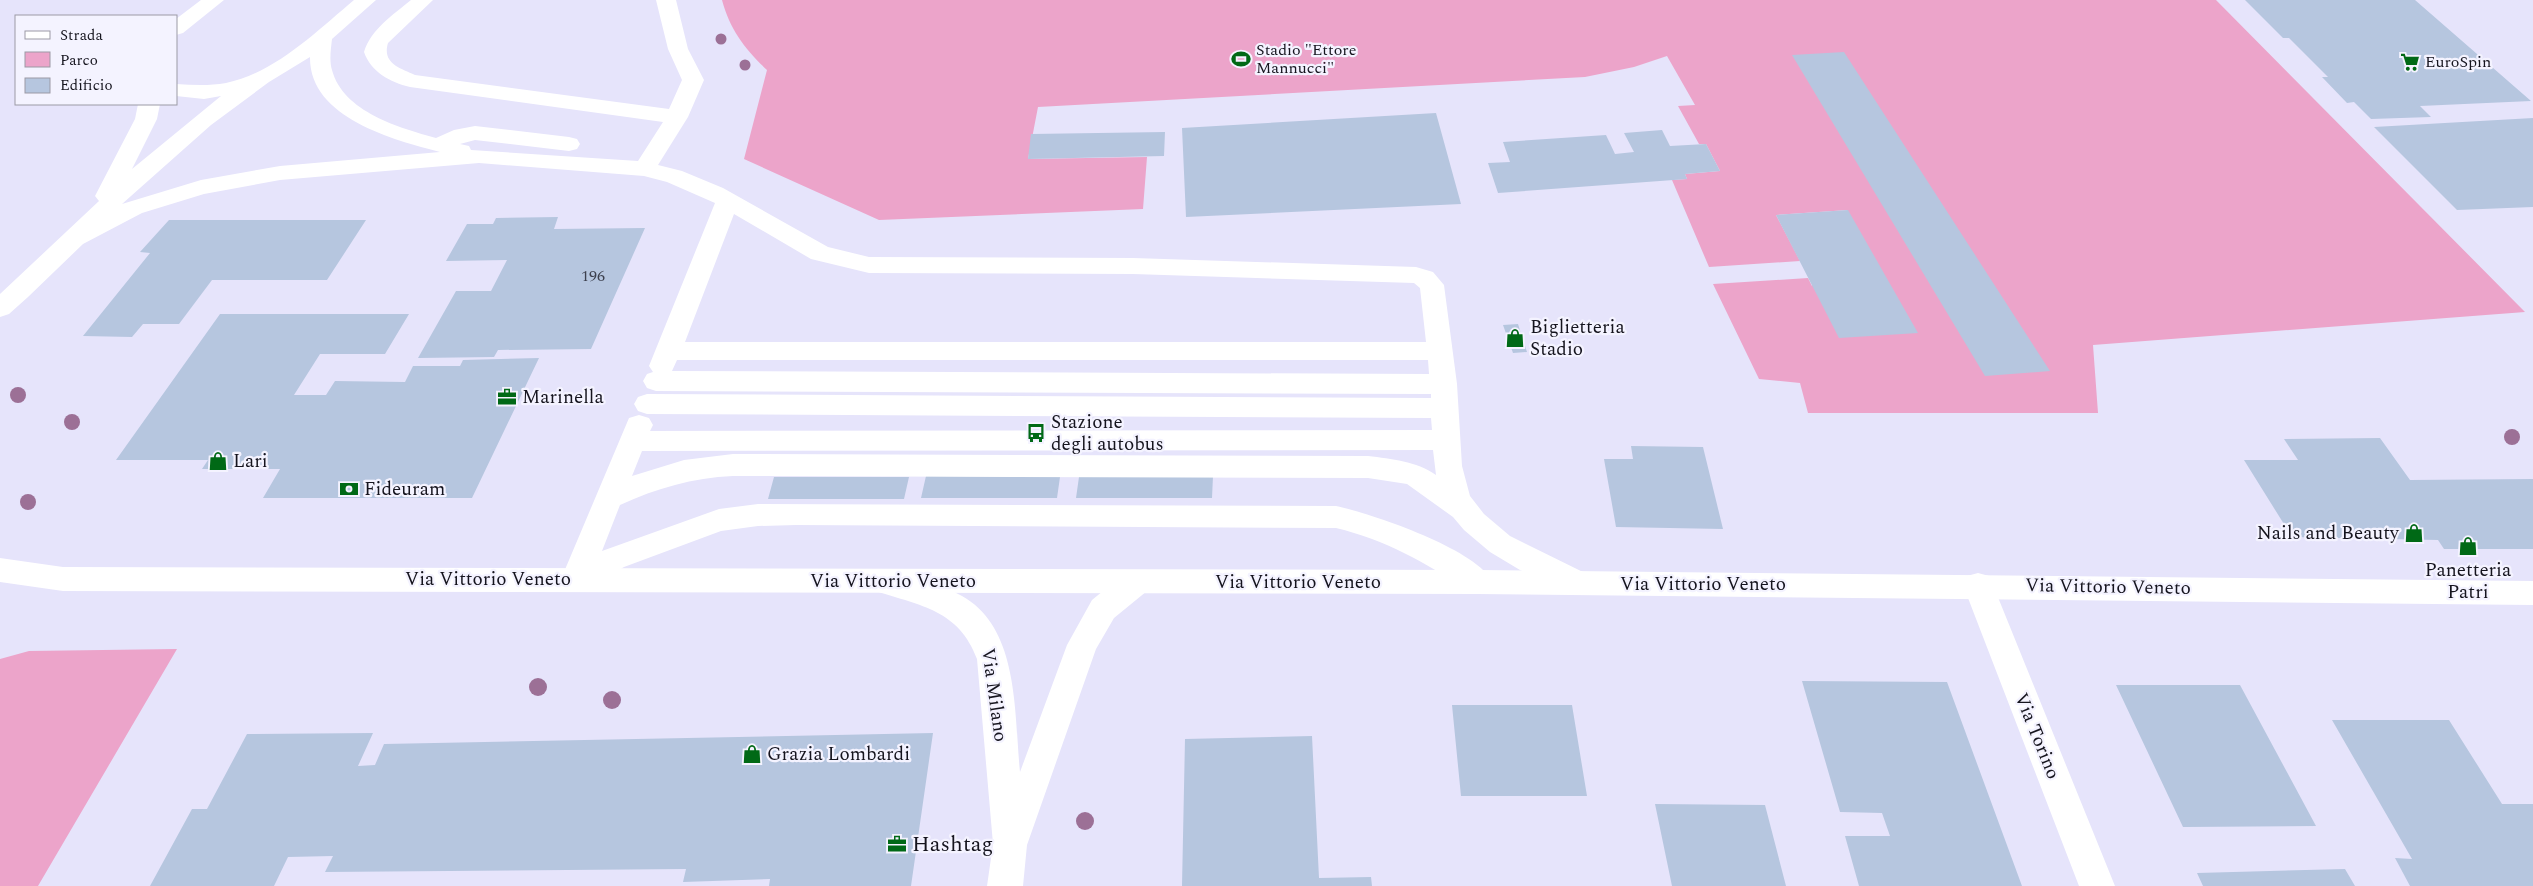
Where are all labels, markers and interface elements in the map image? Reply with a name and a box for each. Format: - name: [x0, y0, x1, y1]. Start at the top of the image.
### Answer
- legend: [15, 15, 178, 105]
- text: Strada: [60, 24, 103, 47]
- place label: Stadio "Ettore Mannucci": [1256, 38, 1356, 80]
- sports icon: Stadio "Ettore Mannucci": [1230, 48, 1252, 70]
- text: Parco: [60, 49, 98, 72]
- place label: EuroSpin: [2425, 50, 2491, 74]
- supermarket icon: EuroSpin: [2399, 51, 2421, 73]
- text: Edificio: [60, 74, 113, 97]
- house number: 196: [581, 264, 605, 288]
- place label: Biglietteria Stadio: [1530, 313, 1626, 364]
- shop icon: Biglietteria Stadio: [1504, 327, 1526, 349]
- place label: Marinella: [522, 383, 604, 412]
- office icon: Marinella: [496, 386, 518, 408]
- place label: Stazione degli autobus: [1051, 408, 1164, 459]
- bus stop icon: Stazione degli autobus: [1025, 422, 1047, 444]
- place label: Lari: [233, 447, 268, 476]
- shop icon: Lari: [207, 450, 229, 472]
- place label: Fideuram: [364, 475, 445, 504]
- bank icon: Fideuram: [338, 478, 360, 500]
- place label: Nails and Beauty: [2257, 519, 2400, 548]
- shop icon: Nails and Beauty: [2403, 522, 2425, 544]
- shop icon: Panetteria Patri: [2457, 535, 2479, 557]
- place label: Panetteria Patri: [2425, 556, 2512, 607]
- street label: Via Vittorio Veneto: [405, 565, 571, 594]
- street label: Via Vittorio Veneto: [810, 567, 976, 596]
- street label: Via Vittorio Veneto: [1215, 568, 1381, 597]
- street label: Via Vittorio Veneto: [1620, 570, 1786, 599]
- street label: Via Vittorio Veneto: [2025, 571, 2191, 603]
- street label: Via Milano: [973, 646, 1015, 744]
- street label: Via Torino: [2007, 688, 2067, 784]
- place label: Grazia Lombardi: [767, 740, 910, 769]
- shop icon: Grazia Lombardi: [741, 743, 763, 765]
- place label: Hashtag: [912, 828, 993, 861]
- office icon: Hashtag: [886, 833, 908, 855]

